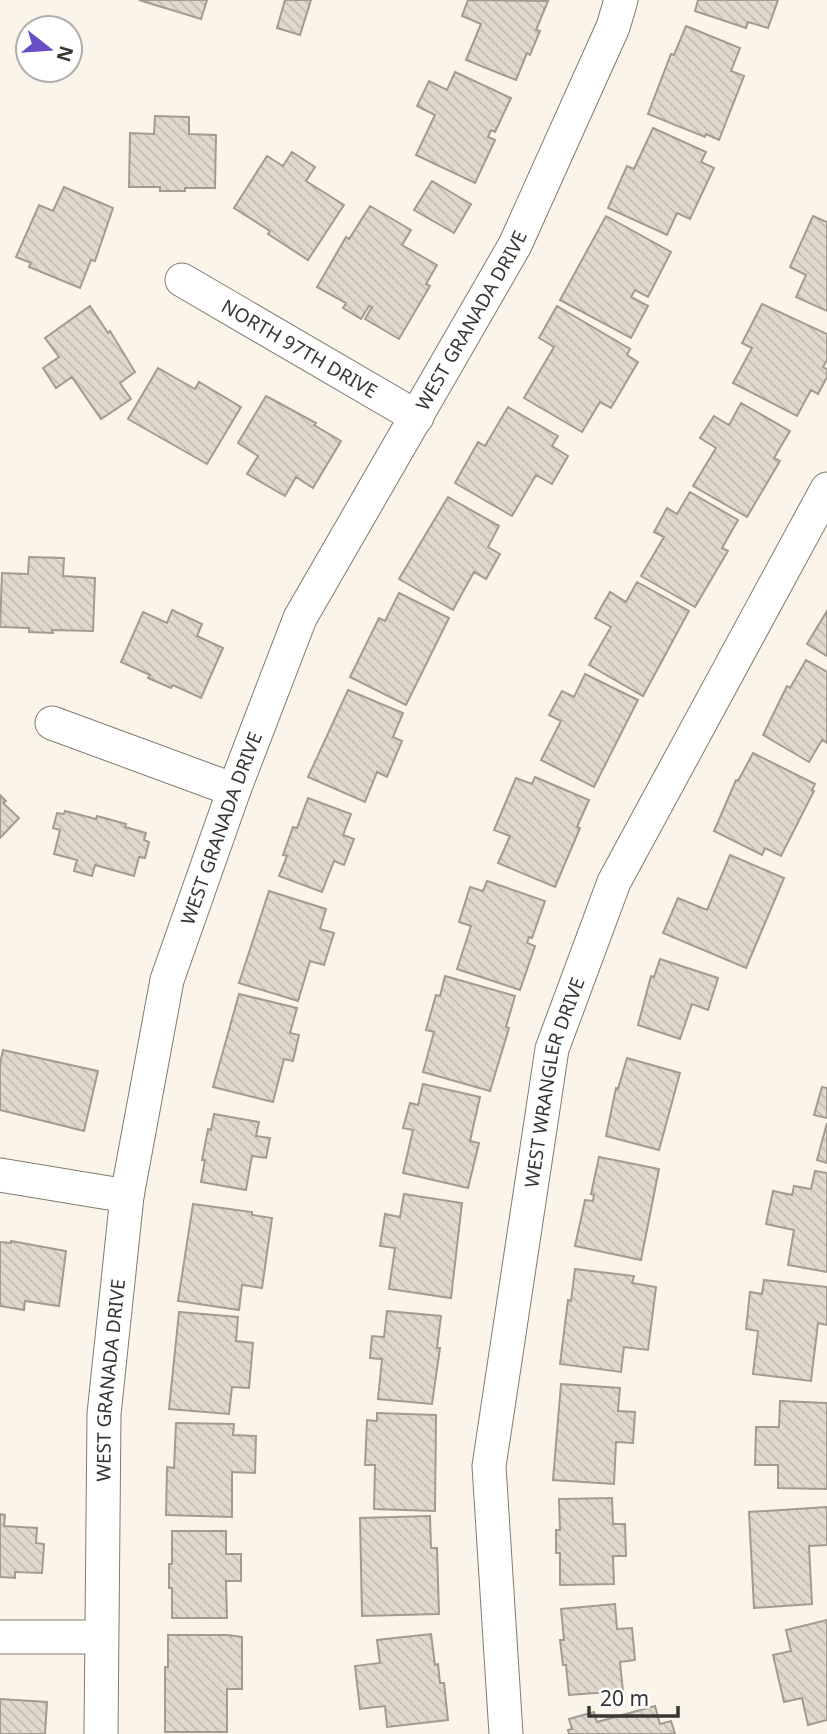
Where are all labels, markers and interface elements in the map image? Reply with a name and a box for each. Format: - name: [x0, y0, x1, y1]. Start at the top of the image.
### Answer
- north arrow: [14, 14, 84, 84]
- text: N: [51, 43, 80, 65]
- street label: WEST GRANADA DRIVE: [409, 226, 533, 415]
- street label: NORTH 97TH DRIVE: [217, 293, 382, 404]
- street label: WEST GRANADA DRIVE: [174, 728, 268, 928]
- street label: WEST WRANGLER DRIVE: [518, 974, 590, 1189]
- street label: WEST GRANADA DRIVE: [90, 1278, 131, 1482]
- scale bar: [589, 1674, 678, 1718]
- text: 20 m: [600, 1684, 649, 1712]

